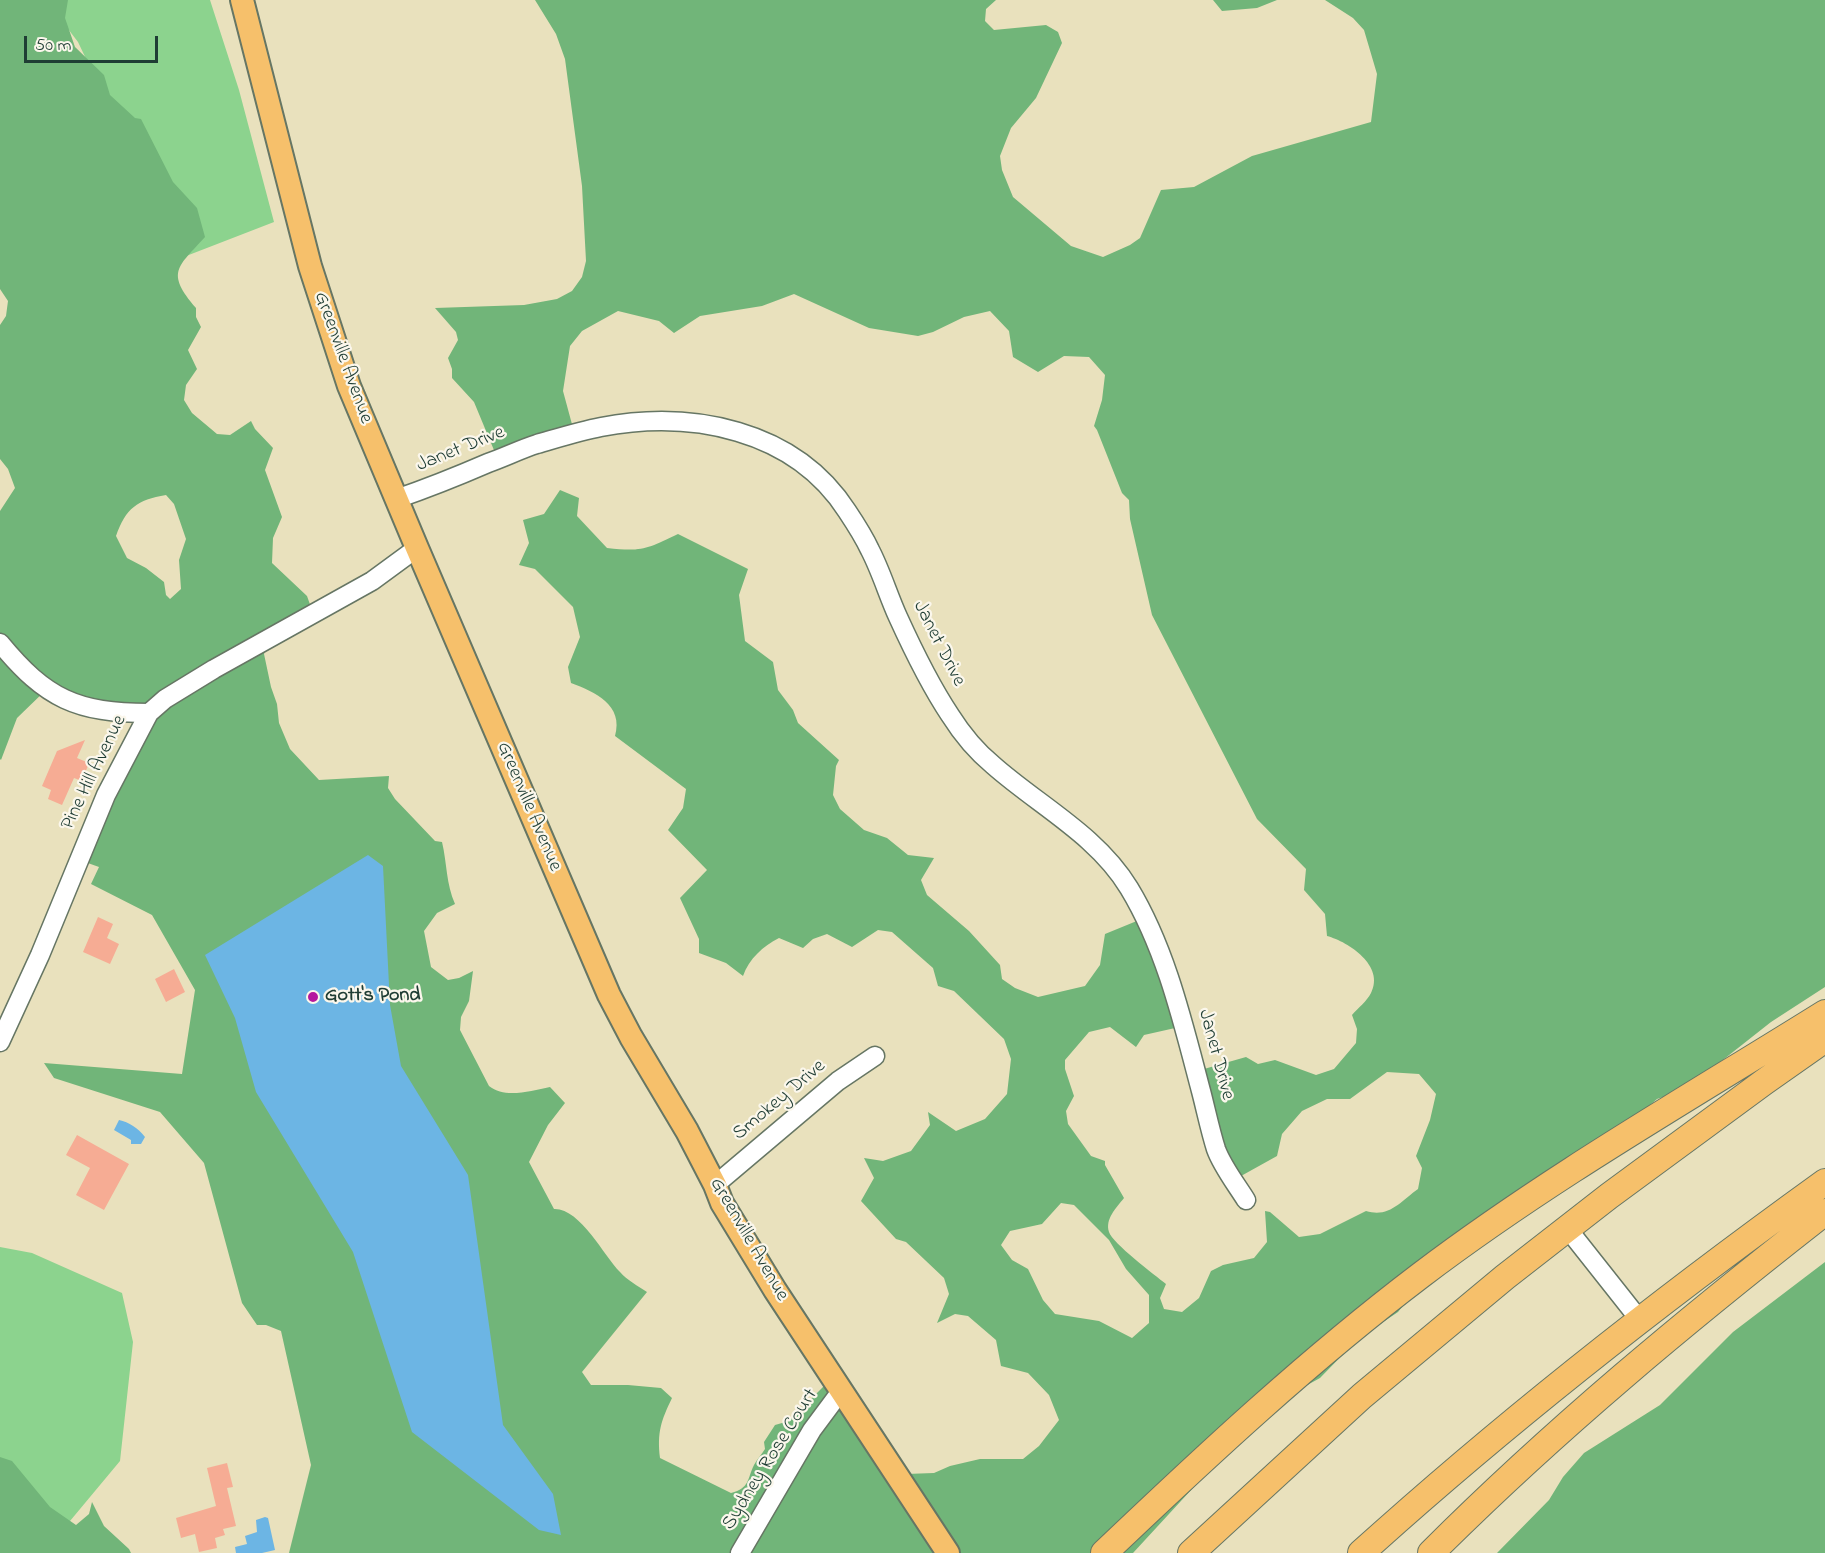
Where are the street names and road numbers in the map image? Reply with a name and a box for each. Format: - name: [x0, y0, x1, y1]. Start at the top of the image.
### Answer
- street label: Greenville Avenue: [307, 289, 377, 427]
- street label: Janet Drive: [413, 421, 509, 479]
- street label: Janet Drive: [906, 597, 970, 691]
- street label: Pine Hill Avenue: [57, 712, 133, 834]
- street label: Greenville Avenue: [490, 739, 566, 875]
- street label: Janet Drive: [1191, 1007, 1239, 1103]
- street label: Smokey Drive: [729, 1055, 831, 1147]
- street label: Greenville Avenue: [703, 1174, 793, 1306]
- street label: Sydney Rose Court: [718, 1385, 824, 1535]

